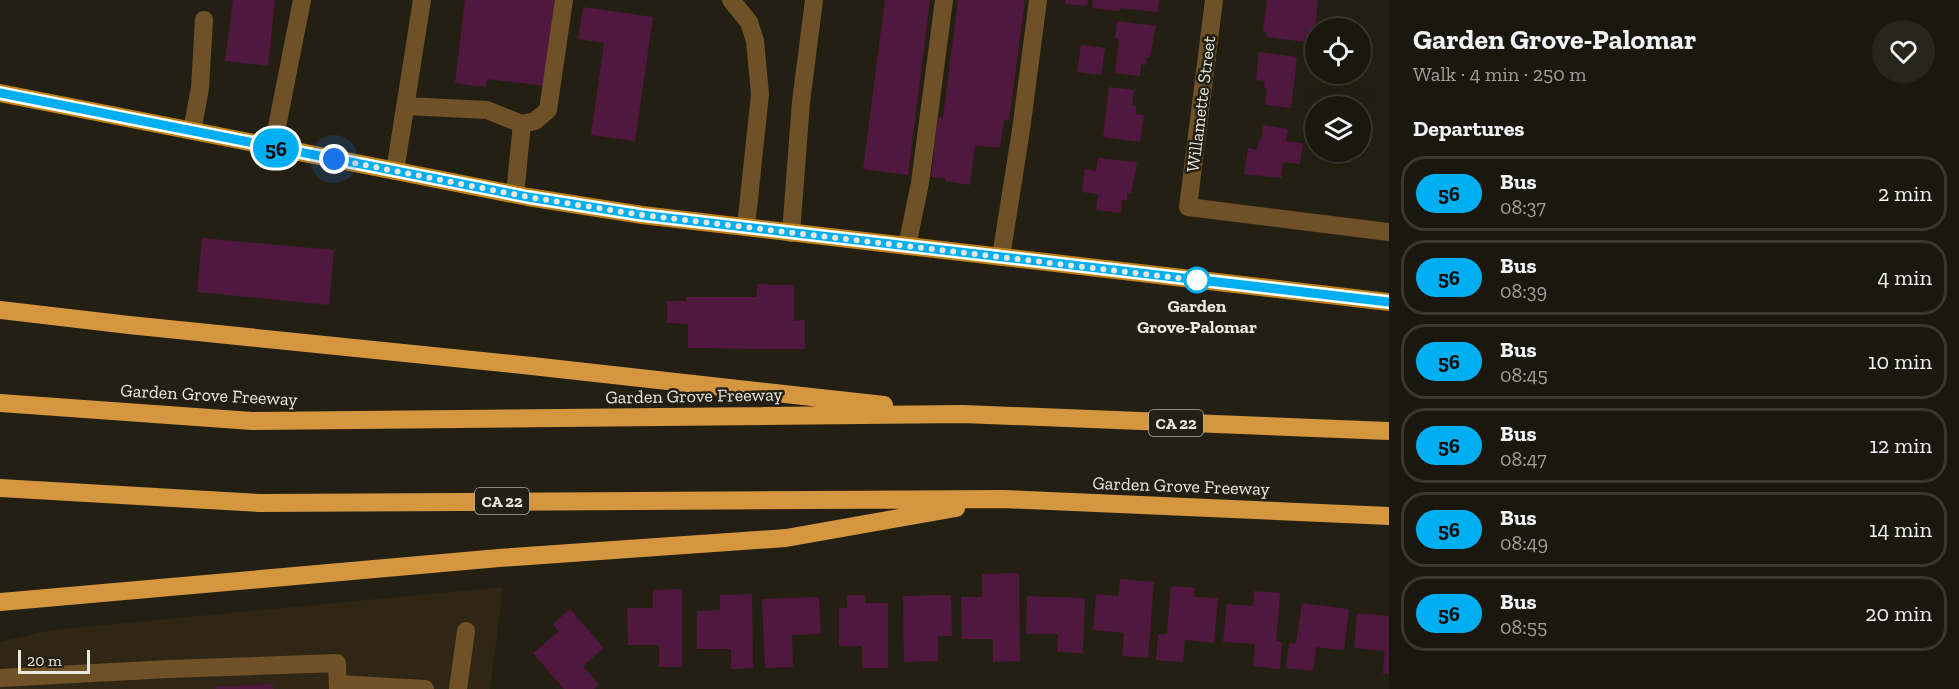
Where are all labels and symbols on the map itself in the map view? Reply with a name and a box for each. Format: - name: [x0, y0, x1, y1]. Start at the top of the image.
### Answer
- street label: Willamette Street: [1182, 34, 1220, 173]
- line badge: 56: [249, 128, 303, 168]
- your location: [319, 144, 349, 174]
- marker: Garden Grove-Palomar: [1184, 267, 1210, 293]
- place label: Garden Grove-Palomar: [1137, 295, 1257, 338]
- street label: Garden Grove Freeway: [120, 379, 299, 411]
- street label: Garden Grove Freeway: [605, 383, 784, 409]
- road number: CA 22: [1149, 410, 1203, 436]
- street label: Garden Grove Freeway: [1092, 472, 1271, 500]
- road number: CA 22: [475, 488, 529, 514]
- scale bar: [18, 647, 90, 674]

